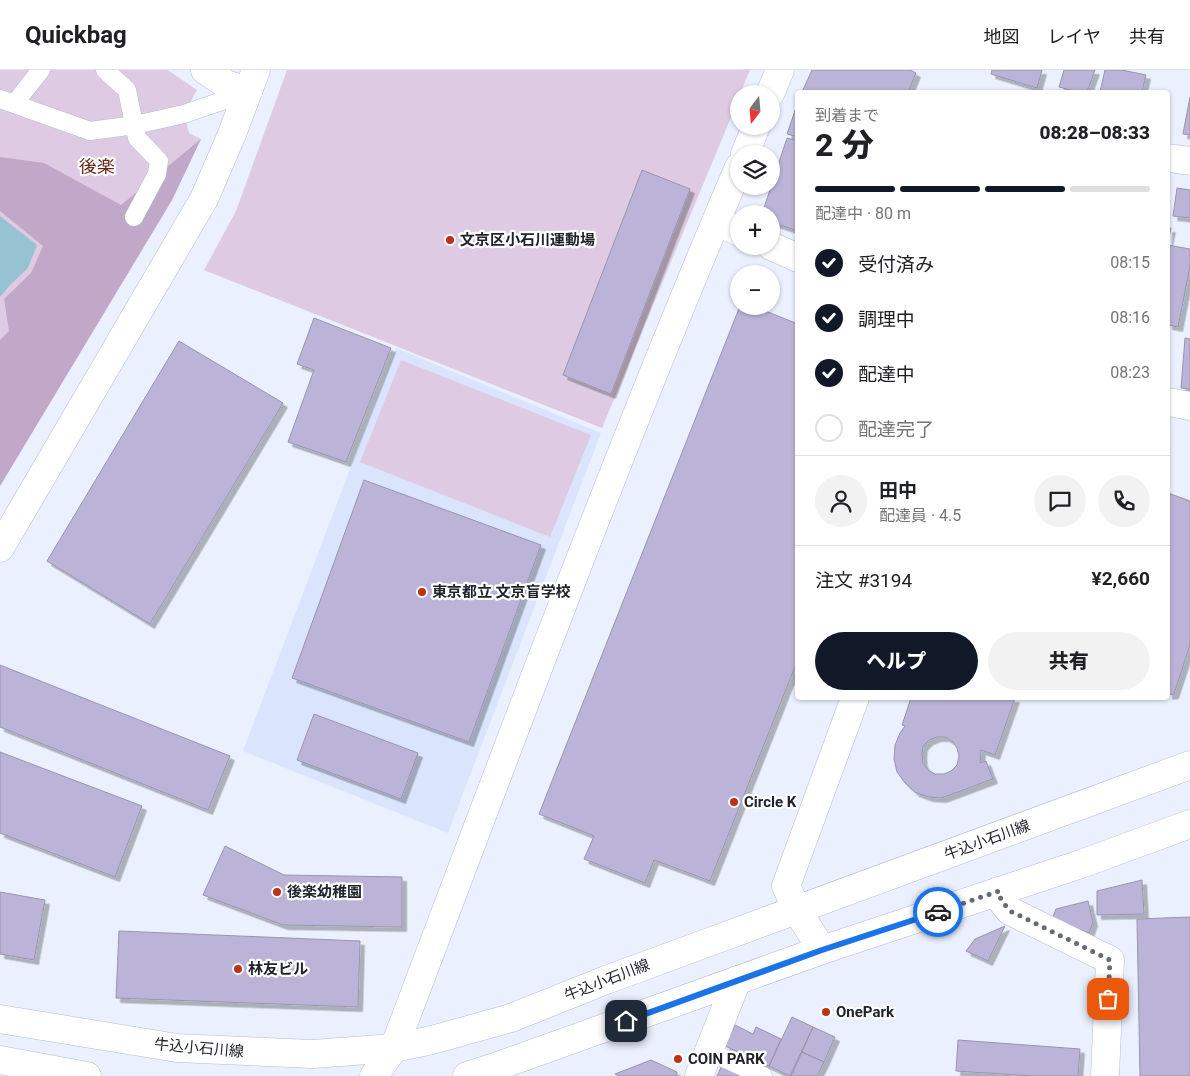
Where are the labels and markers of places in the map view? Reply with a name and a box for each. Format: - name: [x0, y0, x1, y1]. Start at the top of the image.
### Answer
- place label: 文京区小石川運動場: [460, 231, 595, 249]
- marker: 文京区小石川運動場: [444, 234, 456, 246]
- place label: 東京都立 文京盲学校: [432, 583, 571, 601]
- marker: 東京都立 文京盲学校: [416, 586, 428, 598]
- place label: Circle K: [744, 793, 797, 811]
- marker: Circle K: [728, 796, 740, 808]
- place label: 後楽幼稚園: [287, 883, 362, 901]
- marker: 後楽幼稚園: [271, 886, 283, 898]
- place label: 林友ビル: [248, 960, 308, 978]
- marker: 林友ビル: [232, 963, 244, 975]
- pin: [1087, 978, 1129, 1020]
- pin: [605, 1000, 647, 1042]
- place label: OnePark: [836, 1003, 895, 1021]
- marker: OnePark: [820, 1006, 832, 1018]
- place label: COIN PARK: [688, 1050, 765, 1068]
- marker: COIN PARK: [672, 1053, 684, 1065]

